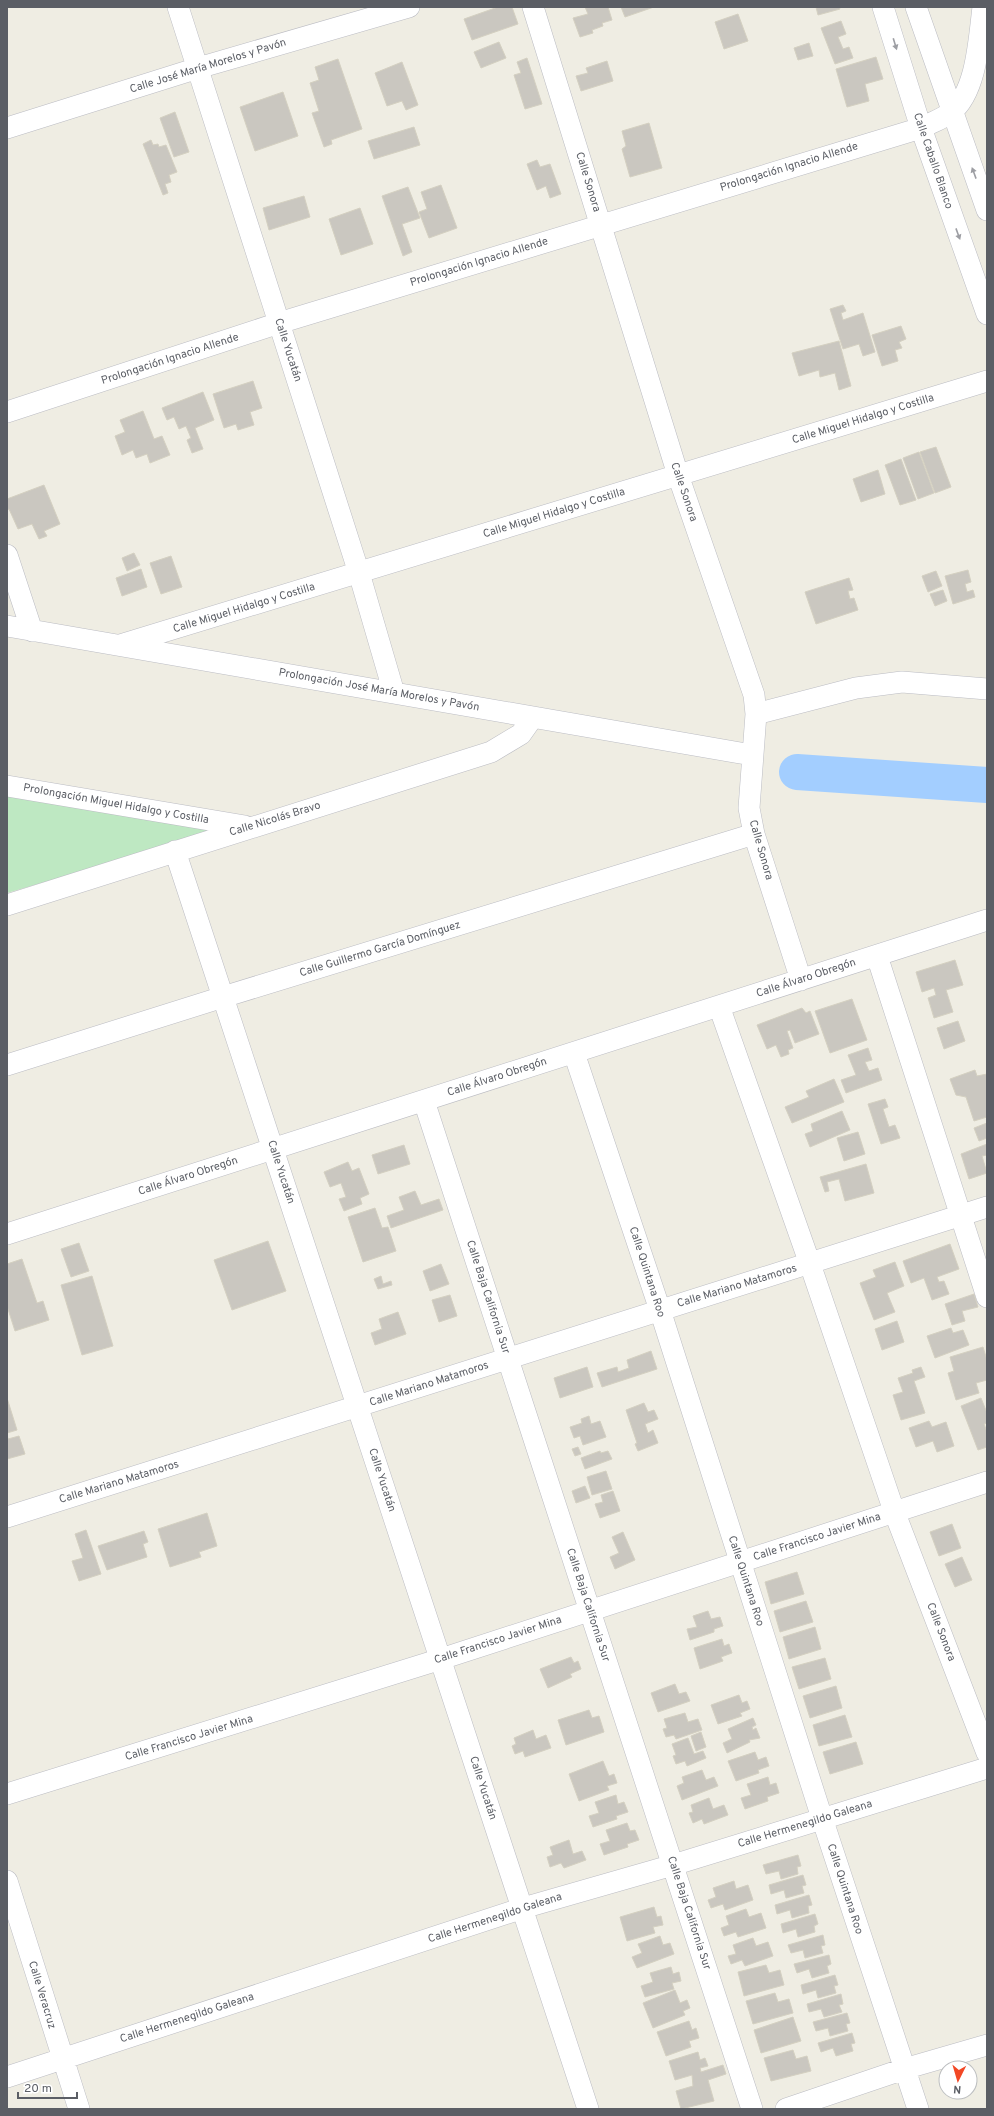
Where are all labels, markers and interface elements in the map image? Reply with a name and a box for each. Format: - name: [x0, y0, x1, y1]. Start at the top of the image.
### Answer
- street label: Calle José María Morelos y Pavón: [128, 35, 288, 97]
- one-way arrow: [892, 39, 898, 51]
- street label: Calle Caballo Blanco: [910, 111, 956, 211]
- street label: Prolongación Ignacio Allende: [718, 139, 860, 195]
- street label: Calle Sonora: [572, 150, 604, 214]
- one-way arrow: [970, 167, 976, 179]
- one-way arrow: [956, 228, 962, 240]
- street label: Prolongación Ignacio Allende: [408, 234, 550, 290]
- street label: Calle Yucatán: [271, 316, 305, 384]
- street label: Prolongación Ignacio Allende: [99, 330, 241, 388]
- street label: Calle Miguel Hidalgo y Costilla: [790, 391, 936, 447]
- street label: Calle Sonora: [667, 460, 701, 524]
- street label: Calle Miguel Hidalgo y Costilla: [481, 485, 627, 541]
- street label: Calle Miguel Hidalgo y Costilla: [171, 580, 317, 636]
- street label: Prolongación José María Morelos y Pavón: [278, 665, 480, 715]
- street label: Prolongación Miguel Hidalgo y Costilla: [22, 781, 210, 827]
- street label: Calle Nicolás Bravo: [228, 798, 322, 840]
- street label: Calle Sonora: [746, 818, 776, 882]
- street label: Calle Guillermo García Domínguez: [298, 918, 462, 980]
- street label: Calle Álvaro Obregón: [754, 954, 858, 1001]
- street label: Calle Álvaro Obregón: [445, 1053, 549, 1100]
- street label: Calle Yucatán: [264, 1138, 298, 1206]
- street label: Calle Álvaro Obregón: [136, 1152, 240, 1199]
- street label: Calle Quintana Roo: [626, 1225, 668, 1319]
- street label: Calle Baja California Sur: [463, 1238, 513, 1356]
- street label: Calle Mariano Matamoros: [675, 1261, 799, 1311]
- street label: Calle Mariano Matamoros: [368, 1358, 490, 1410]
- street label: Calle Yucatán: [365, 1446, 399, 1514]
- street label: Calle Mariano Matamoros: [57, 1457, 181, 1507]
- street label: Calle Francisco Javier Mina: [751, 1510, 883, 1564]
- street label: Calle Quintana Roo: [725, 1534, 767, 1628]
- street label: Calle Baja California Sur: [563, 1546, 613, 1664]
- street label: Calle Sonora: [923, 1601, 959, 1664]
- street label: Calle Francisco Javier Mina: [432, 1613, 564, 1667]
- street label: Calle Francisco Javier Mina: [123, 1712, 255, 1764]
- street label: Calle Yucatán: [466, 1754, 500, 1822]
- street label: Calle Hermenegildo Galeana: [736, 1797, 874, 1851]
- street label: Calle Quintana Roo: [824, 1842, 866, 1936]
- street label: Calle Baja California Sur: [664, 1854, 714, 1972]
- street label: Calle Hermenegildo Galeana: [426, 1890, 564, 1946]
- street label: Calle Veracruz: [25, 1959, 59, 2031]
- street label: Calle Hermenegildo Galeana: [118, 1990, 256, 2046]
- north arrow: [938, 2060, 978, 2100]
- scale bar: [18, 2074, 77, 2100]
- text: 20 m: [24, 2081, 52, 2097]
- text: N: [953, 2082, 962, 2096]

